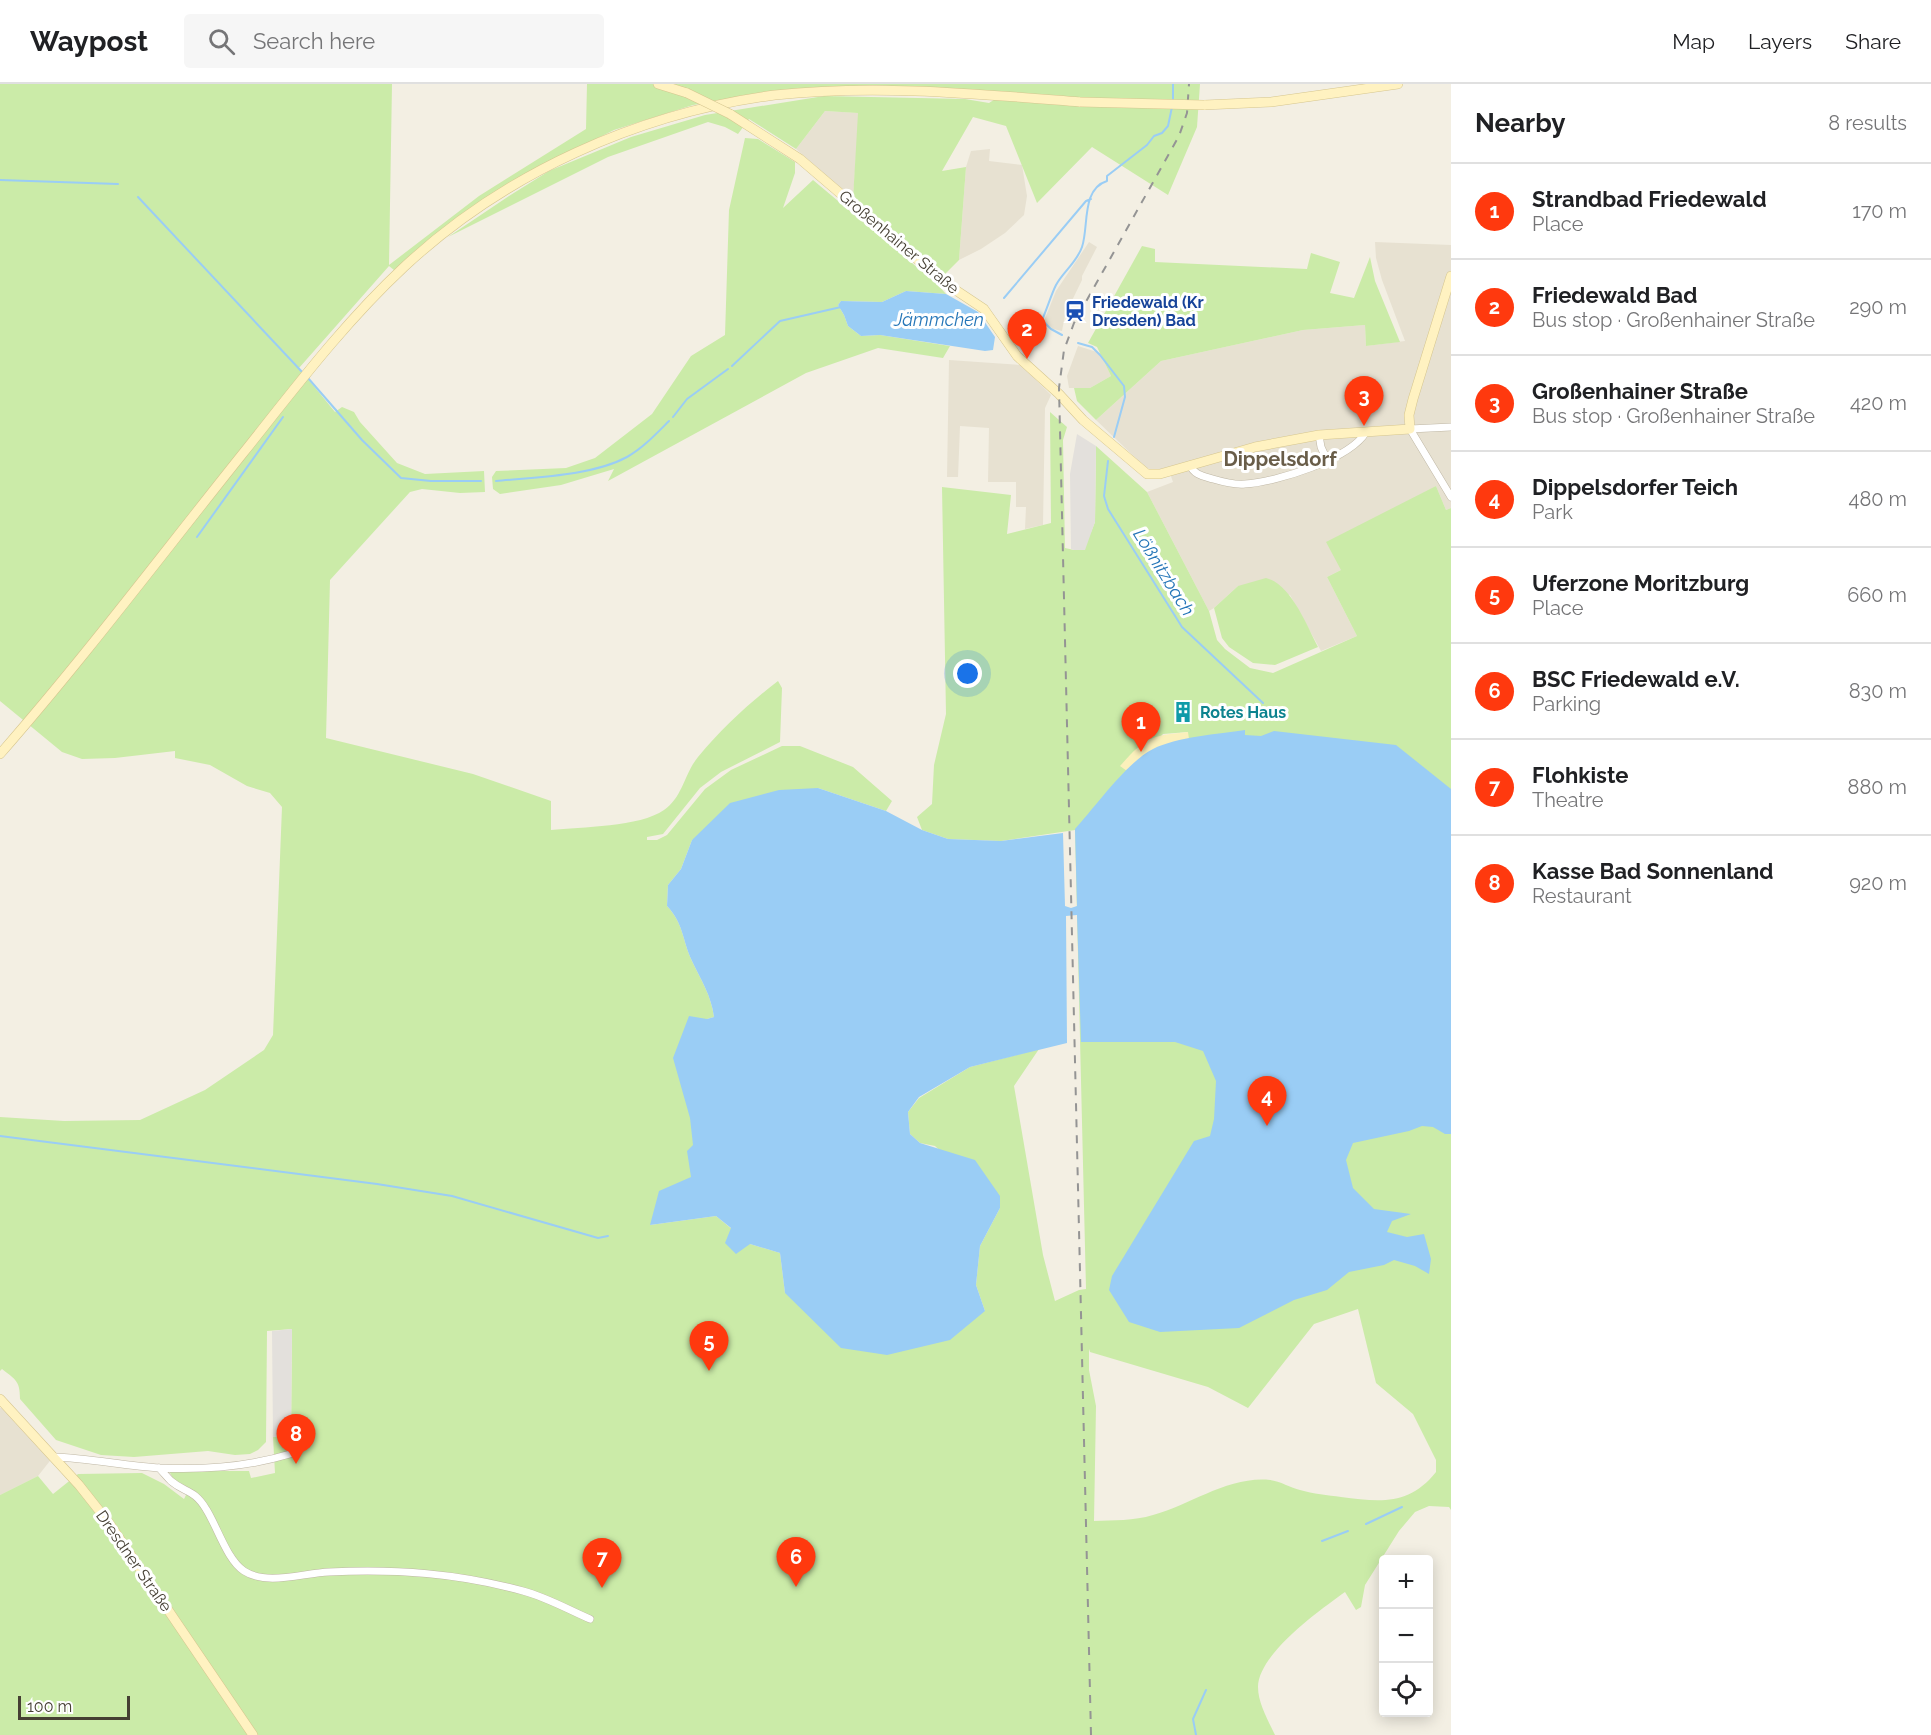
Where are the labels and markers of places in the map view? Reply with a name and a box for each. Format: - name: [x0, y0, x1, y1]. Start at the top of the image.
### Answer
- place label: Friedewald (Kr Dresden) Bad: [1092, 293, 1204, 330]
- station icon: Friedewald (Kr Dresden) Bad: [1063, 299, 1087, 323]
- pin: 2: [1008, 310, 1046, 359]
- pin: 3: [1344, 376, 1384, 426]
- building icon: Rotes Haus: [1171, 700, 1195, 724]
- pin: 1: [1122, 702, 1160, 752]
- place label: Rotes Haus: [1200, 703, 1286, 722]
- pin: 4: [1248, 1076, 1286, 1126]
- pin: 5: [690, 1322, 728, 1371]
- pin: 8: [276, 1414, 316, 1464]
- pin: 7: [582, 1538, 622, 1588]
- pin: 6: [776, 1538, 816, 1587]

